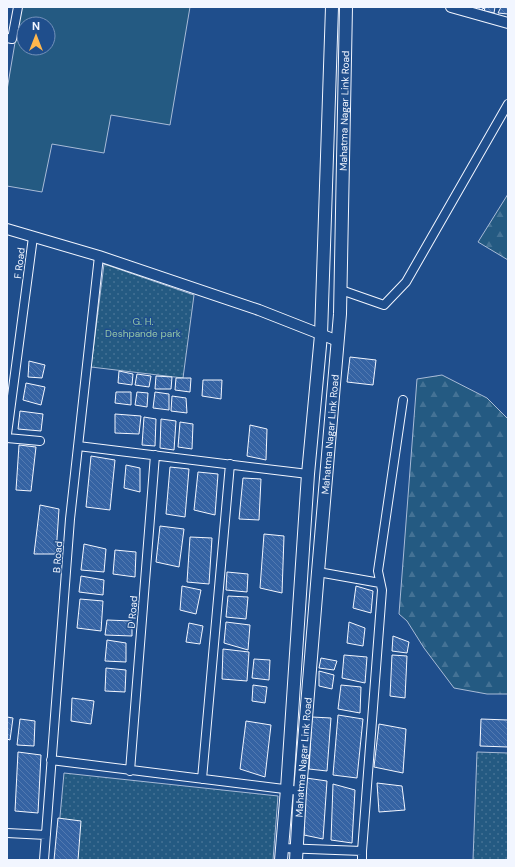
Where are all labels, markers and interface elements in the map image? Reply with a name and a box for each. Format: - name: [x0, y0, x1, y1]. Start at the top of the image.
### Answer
- north arrow: [16, 16, 56, 56]
- text: N: [32, 19, 40, 33]
- street label: Mahatma Nagar Link Road: [337, 51, 352, 171]
- street label: F Road: [11, 247, 28, 279]
- park label: G. H. Deshpande park: [105, 315, 181, 340]
- street label: Mahatma Nagar Link Road: [319, 374, 342, 495]
- street label: B Road: [50, 541, 65, 573]
- street label: D Road: [125, 595, 140, 629]
- street label: Mahatma Nagar Link Road: [292, 697, 315, 818]

